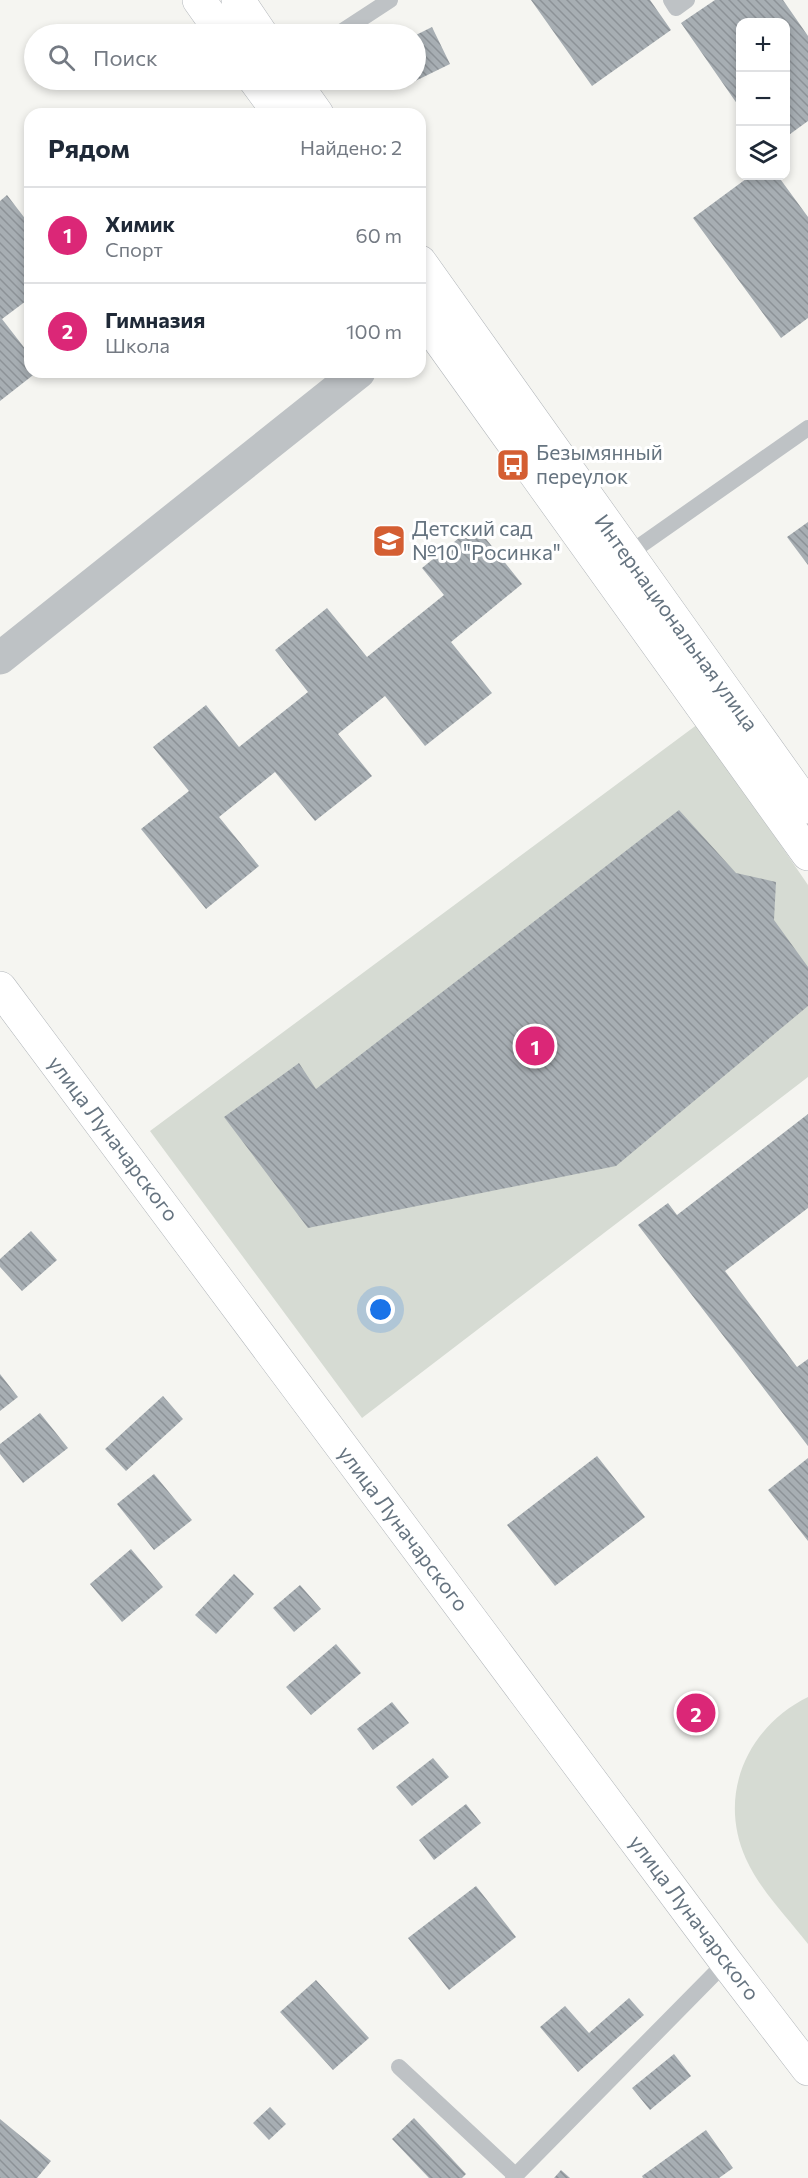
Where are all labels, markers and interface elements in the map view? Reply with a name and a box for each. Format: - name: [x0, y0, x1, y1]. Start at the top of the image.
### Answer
- map controls: [736, 18, 790, 180]
- button: +: [736, 18, 790, 72]
- search box: [24, 24, 426, 90]
- icon: search: [45, 41, 78, 74]
- text: Поиск: [93, 44, 158, 71]
- button: −: [736, 72, 790, 126]
- button: layers: [736, 126, 790, 180]
- text: Рядом: [48, 132, 130, 163]
- text: Найдено: 2: [300, 135, 402, 159]
- text: Химик: [105, 210, 175, 237]
- text: 1: [63, 223, 72, 247]
- text: 60 m: [356, 223, 402, 247]
- text: Спорт: [105, 237, 163, 261]
- text: Гимназия: [105, 306, 205, 333]
- text: 2: [62, 319, 73, 343]
- text: 100 m: [346, 319, 402, 343]
- text: Школа: [105, 333, 170, 357]
- place label: Безымянный переулок: [536, 439, 663, 488]
- bus stop icon: Безымянный переулок: [495, 447, 531, 483]
- street label: Интернациональная улица: [590, 509, 764, 735]
- place label: Детский сад №10 "Росинка": [412, 515, 561, 564]
- school or university icon: Детский сад №10 "Росинка": [371, 523, 407, 559]
- pin: 1: [516, 1024, 554, 1068]
- street label: улица Луначарского: [44, 1050, 185, 1226]
- your location: [366, 1295, 395, 1324]
- street label: улица Луначарского: [334, 1440, 475, 1616]
- pin: 2: [676, 1690, 716, 1736]
- street label: улица Луначарского: [625, 1829, 766, 2005]

